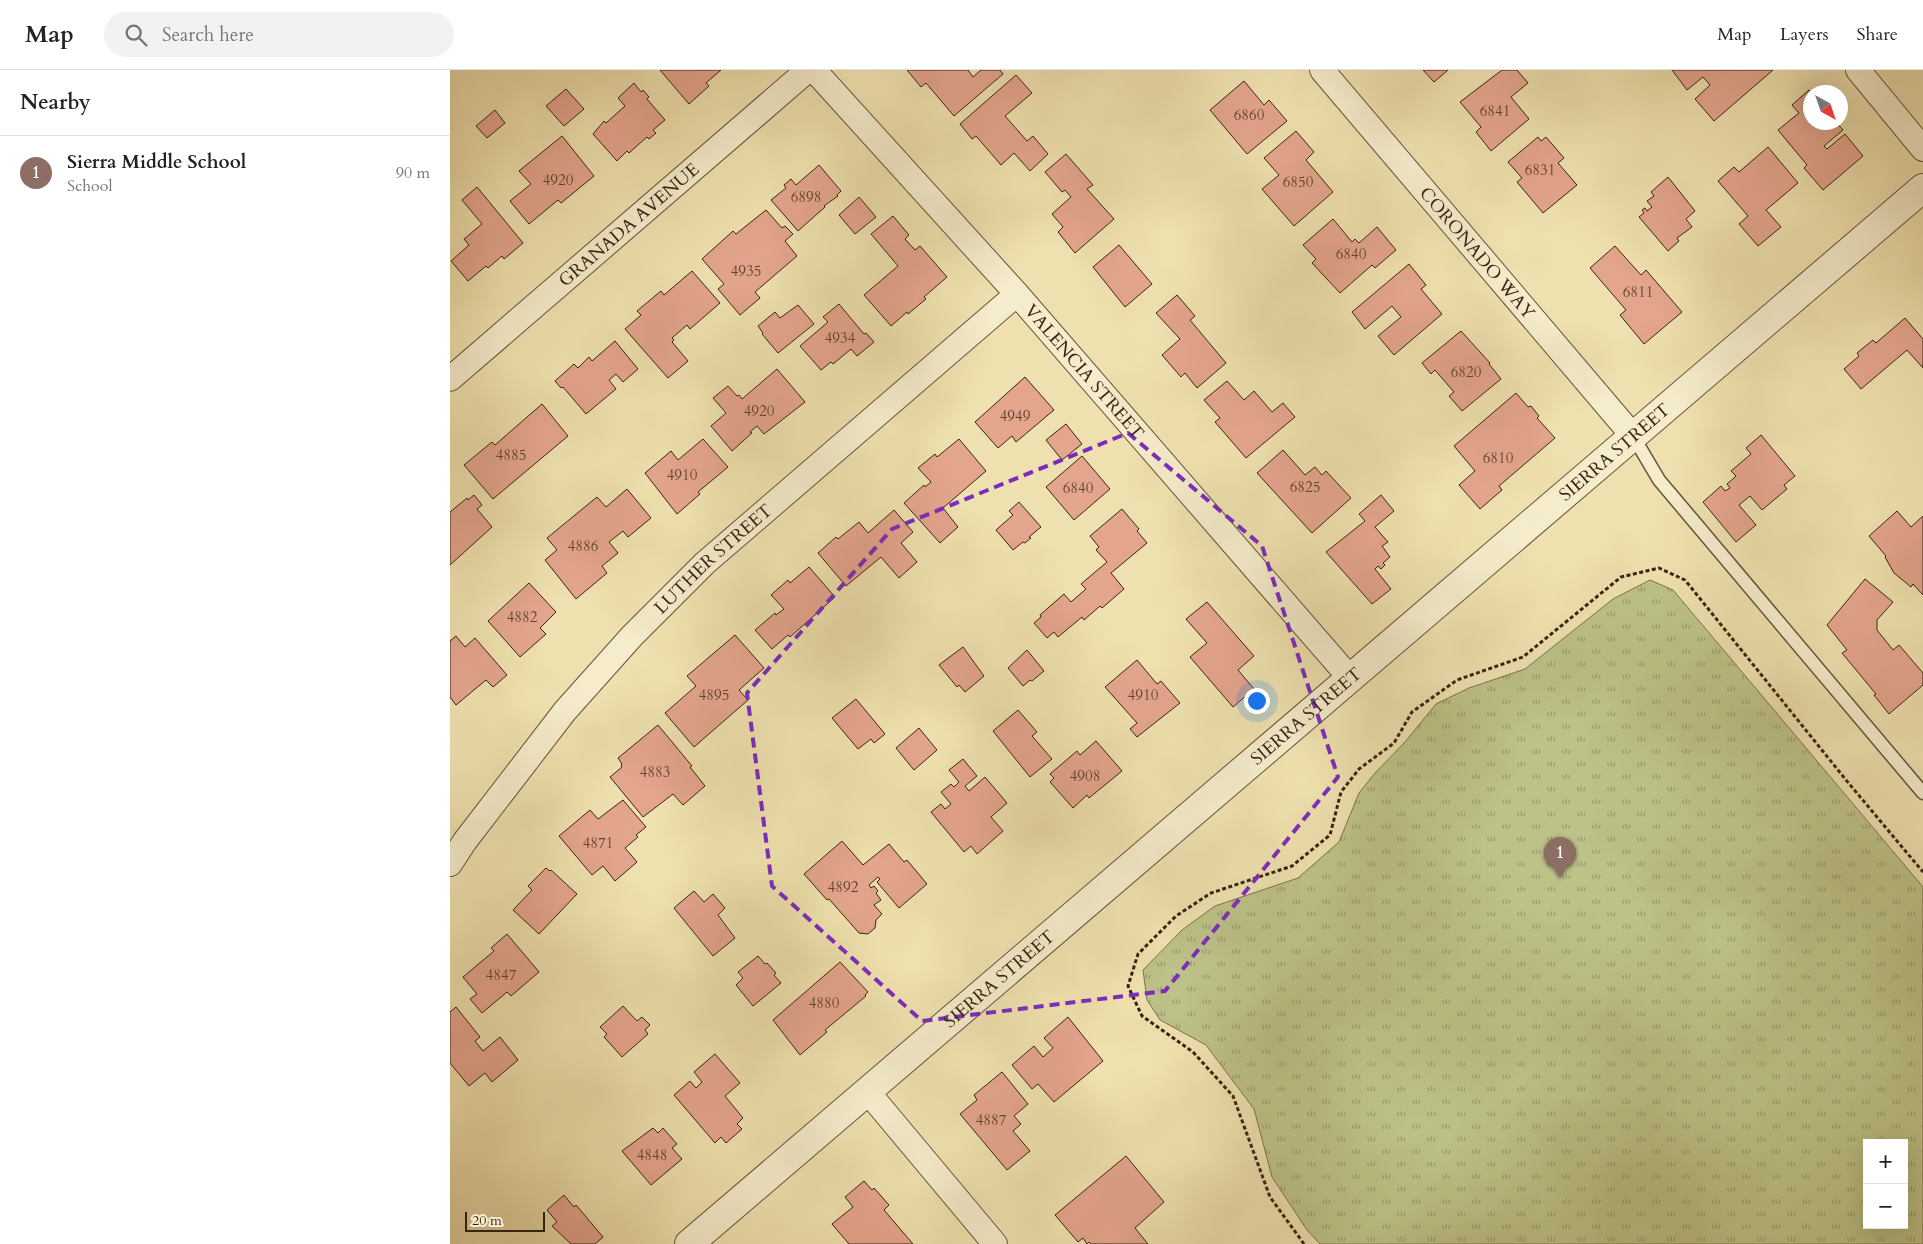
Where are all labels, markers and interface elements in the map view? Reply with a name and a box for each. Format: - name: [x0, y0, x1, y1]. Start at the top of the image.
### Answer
- search box: [104, 12, 454, 57]
- text: Map: [25, 18, 74, 51]
- icon: search: [122, 21, 150, 49]
- text: Search here: [162, 22, 254, 48]
- text: Map: [1717, 22, 1752, 47]
- text: Layers: [1780, 22, 1829, 47]
- text: Share: [1857, 22, 1898, 47]
- north arrow: [1803, 85, 1848, 130]
- text: Nearby: [20, 88, 91, 117]
- house number: 6841: [1480, 101, 1510, 121]
- house number: 6860: [1234, 105, 1265, 125]
- text: Sierra Middle School: [67, 149, 246, 175]
- street label: GRANADA AVENUE: [553, 157, 705, 293]
- house number: 6831: [1525, 160, 1555, 180]
- text: 1: [32, 162, 40, 184]
- text: 90 m: [396, 162, 430, 184]
- house number: 4920: [543, 170, 574, 190]
- house number: 6850: [1283, 172, 1314, 192]
- text: School: [67, 175, 112, 197]
- street label: CORONADO WAY: [1414, 182, 1541, 325]
- house number: 6898: [791, 187, 821, 207]
- house number: 6840: [1336, 244, 1367, 264]
- house number: 4935: [731, 261, 761, 281]
- house number: 6811: [1623, 282, 1653, 302]
- street label: VALENCIA STREET: [1018, 299, 1149, 445]
- house number: 4934: [825, 328, 856, 348]
- house number: 6820: [1451, 362, 1482, 382]
- street label: SIERRA STREET: [1554, 398, 1676, 507]
- house number: 4920: [744, 401, 775, 421]
- house number: 4949: [1000, 406, 1031, 426]
- house number: 4885: [496, 445, 526, 465]
- house number: 6810: [1483, 448, 1514, 468]
- house number: 4910: [667, 465, 698, 485]
- house number: 6825: [1290, 477, 1320, 497]
- house number: 6840: [1063, 478, 1094, 498]
- street label: LUTHER STREET: [649, 498, 778, 620]
- house number: 4886: [568, 536, 599, 556]
- house number: 4882: [507, 607, 538, 627]
- street label: SIERRA STREET: [1245, 662, 1367, 771]
- house number: 4895: [699, 685, 729, 705]
- house number: 4910: [1128, 685, 1159, 705]
- your location: [1244, 688, 1270, 714]
- house number: 4883: [640, 762, 670, 782]
- house number: 4908: [1070, 766, 1100, 786]
- house number: 4871: [583, 833, 613, 853]
- pin: 1: [1544, 837, 1576, 878]
- house number: 4892: [828, 877, 859, 897]
- street label: SIERRA STREET: [938, 924, 1060, 1034]
- house number: 4847: [486, 965, 517, 985]
- house number: 4880: [809, 993, 840, 1013]
- house number: 4887: [976, 1110, 1007, 1130]
- map controls: [1863, 1139, 1908, 1229]
- button: +: [1863, 1139, 1908, 1184]
- house number: 4848: [637, 1145, 667, 1165]
- button: −: [1863, 1184, 1908, 1229]
- scale bar: [465, 1209, 545, 1232]
- text: 20 m: [472, 1211, 502, 1230]

